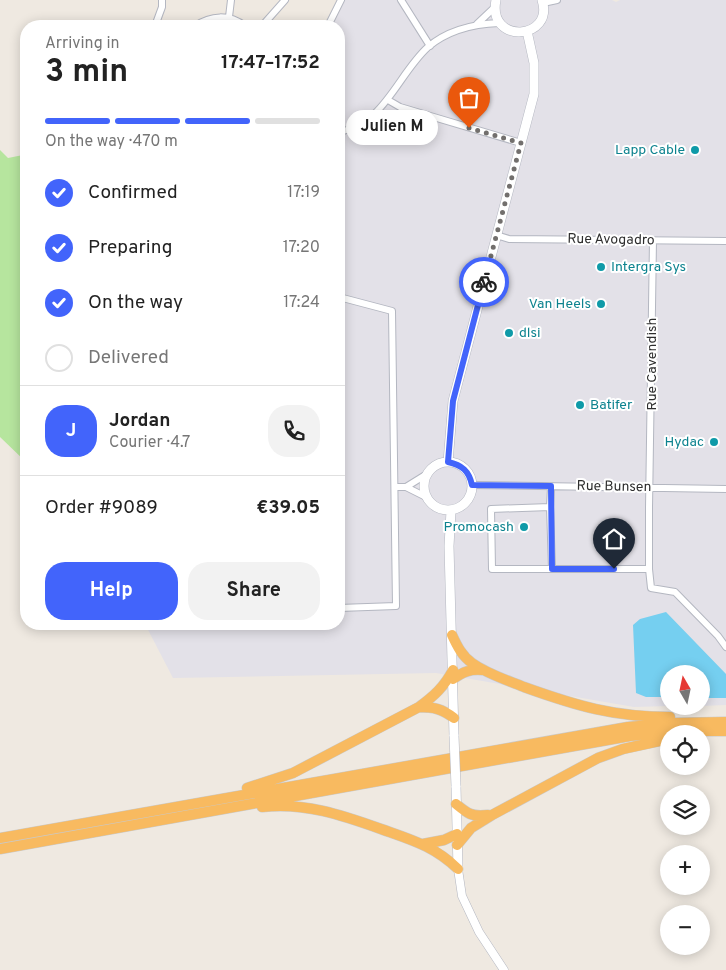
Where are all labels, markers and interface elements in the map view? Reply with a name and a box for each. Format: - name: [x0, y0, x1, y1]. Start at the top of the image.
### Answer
- text: Arriving in: [45, 34, 120, 54]
- text: 17:47–17:52: [221, 51, 320, 75]
- text: 3 min: [45, 53, 128, 93]
- pin: [448, 77, 490, 128]
- icon: bag: [455, 84, 483, 112]
- callout: Julien M: [346, 110, 439, 146]
- text: Julien M: [361, 117, 423, 137]
- text: On the way · 470 m: [45, 132, 178, 152]
- place label: Lapp Cable: [615, 142, 685, 159]
- marker: Lapp Cable: [689, 144, 701, 156]
- icon: check: [45, 179, 73, 207]
- text: Confirmed: [88, 181, 178, 205]
- text: 17:19: [287, 183, 320, 203]
- street label: Rue Avogadro: [567, 231, 655, 249]
- icon: check: [45, 234, 73, 262]
- text: Preparing: [88, 236, 172, 260]
- text: 17:20: [283, 238, 320, 258]
- courier: [459, 257, 509, 307]
- place label: Intergra Sys: [611, 259, 686, 276]
- marker: Intergra Sys: [595, 261, 607, 273]
- icon: bike: [470, 268, 498, 296]
- icon: check: [45, 289, 73, 317]
- text: On the way: [88, 291, 183, 315]
- text: 17:24: [283, 293, 320, 313]
- place label: Van Heels: [529, 296, 591, 313]
- marker: Van Heels: [595, 298, 607, 310]
- street label: Rue Cavendish: [644, 318, 661, 410]
- place label: dlsi: [519, 325, 541, 342]
- marker: dlsi: [503, 327, 515, 339]
- text: Delivered: [88, 346, 169, 370]
- place label: Batifer: [590, 397, 633, 414]
- marker: Batifer: [574, 399, 586, 411]
- button: phone: [268, 405, 320, 457]
- text: Jordan: [109, 409, 171, 433]
- text: J: [66, 419, 76, 443]
- text: Courier · 4.7: [109, 433, 190, 453]
- place label: Hydac: [664, 434, 704, 451]
- marker: Hydac: [708, 436, 720, 448]
- street label: Rue Bunsen: [576, 478, 652, 496]
- text: Order #9089: [45, 496, 158, 520]
- text: €39.05: [256, 496, 320, 520]
- pin: [593, 518, 635, 569]
- place label: Promocash: [444, 519, 514, 536]
- marker: Promocash: [518, 521, 530, 533]
- icon: home: [600, 525, 628, 553]
- button: Help: [45, 562, 178, 620]
- button: Share: [188, 562, 320, 620]
- north arrow: [660, 665, 710, 715]
- map controls: [660, 665, 710, 955]
- button: locate: [660, 725, 710, 775]
- button: layers: [660, 785, 710, 835]
- button: +: [660, 845, 710, 895]
- button: −: [660, 905, 710, 955]

